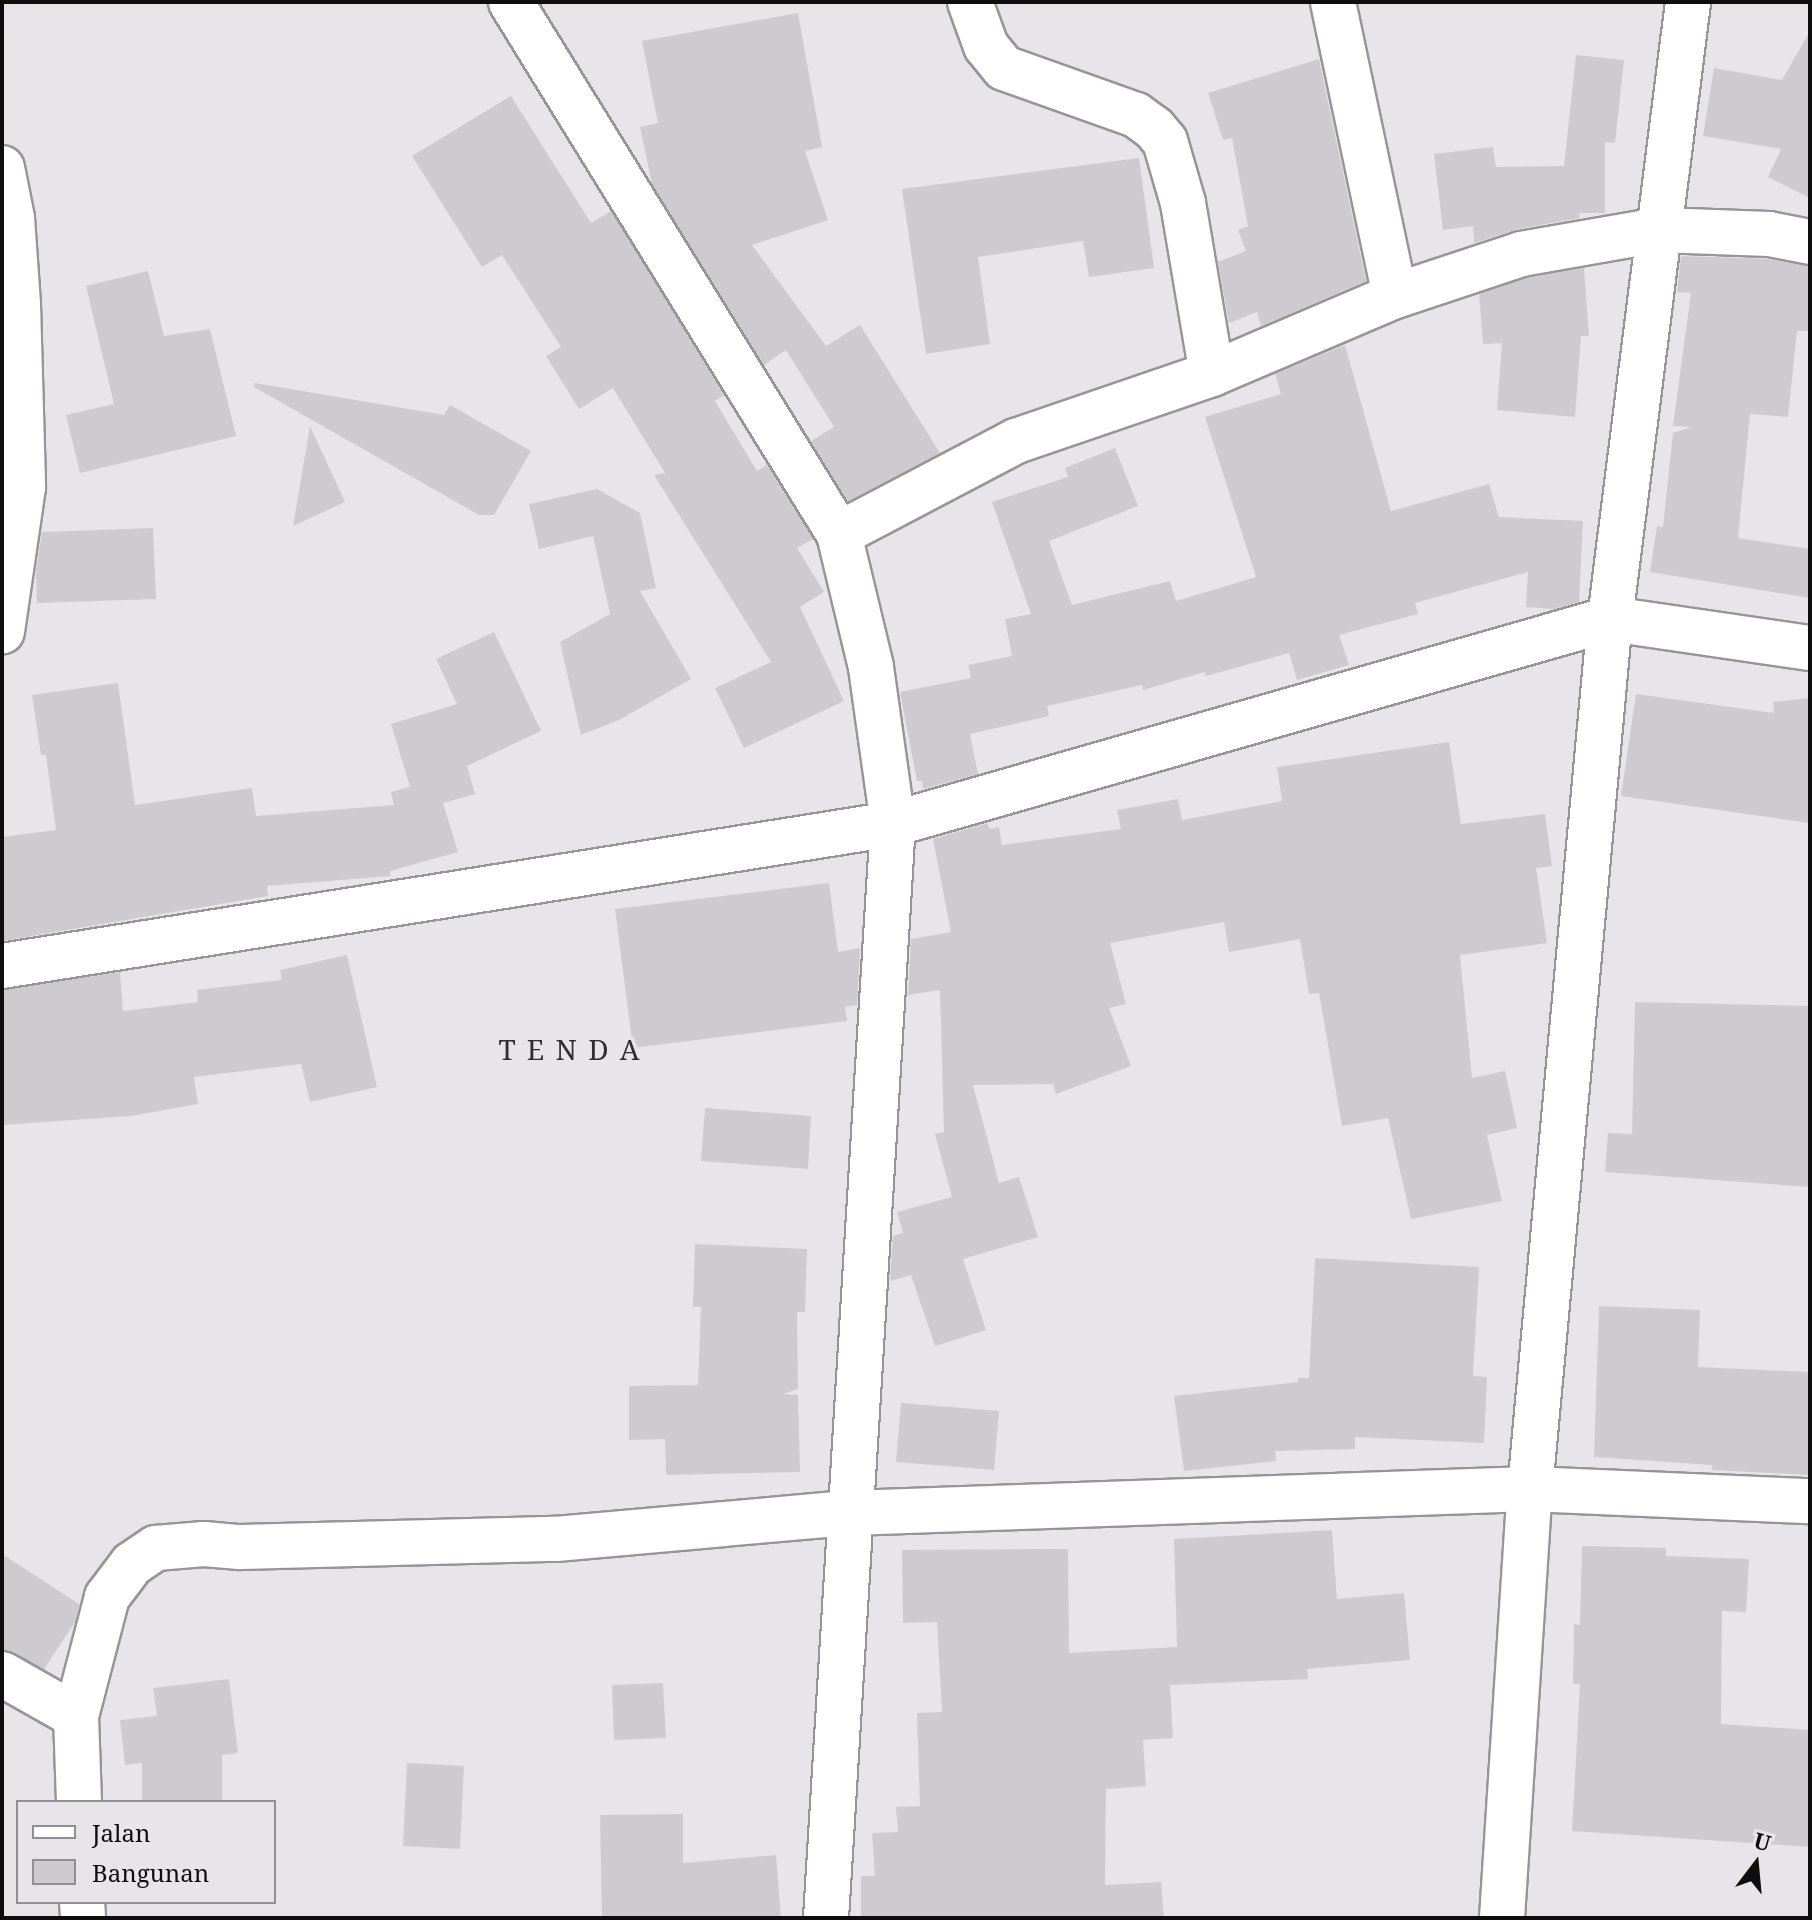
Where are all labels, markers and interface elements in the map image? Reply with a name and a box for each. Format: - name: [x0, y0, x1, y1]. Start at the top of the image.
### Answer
- district label: T E N D A: [498, 1032, 642, 1066]
- legend: [16, 1800, 276, 1904]
- text: Jalan: [92, 1816, 151, 1849]
- north arrow: [1716, 1824, 1796, 1904]
- text: U: [1751, 1824, 1775, 1858]
- text: Bangunan: [92, 1856, 209, 1889]

